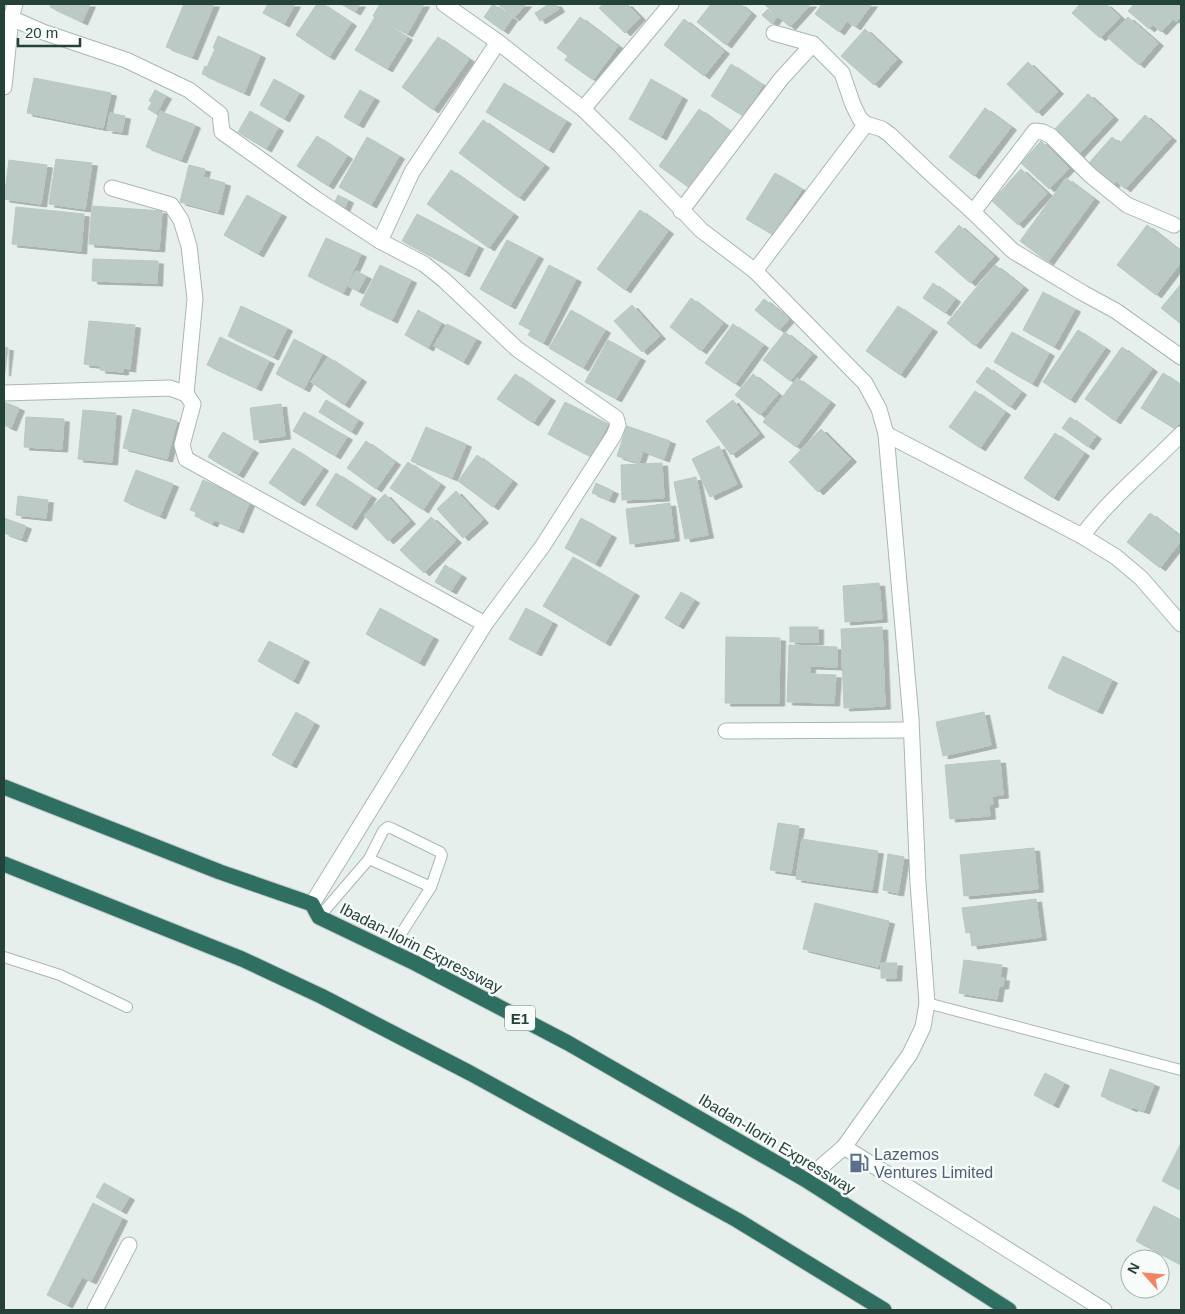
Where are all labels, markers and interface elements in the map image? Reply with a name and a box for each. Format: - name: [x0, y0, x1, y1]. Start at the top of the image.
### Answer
- scale bar: [18, 15, 80, 47]
- text: 20 m: [25, 24, 58, 41]
- street label: Ibadan-Ilorin Expressway: [337, 900, 505, 996]
- road number: E1: [505, 1006, 535, 1030]
- street label: Ibadan-Ilorin Expressway: [696, 1090, 858, 1198]
- place label: Lazemos Ventures Limited: [874, 1146, 993, 1181]
- fuel station icon: Lazemos Ventures Limited: [848, 1152, 870, 1174]
- north arrow: [1120, 1249, 1170, 1299]
- text: N: [1124, 1260, 1143, 1276]

